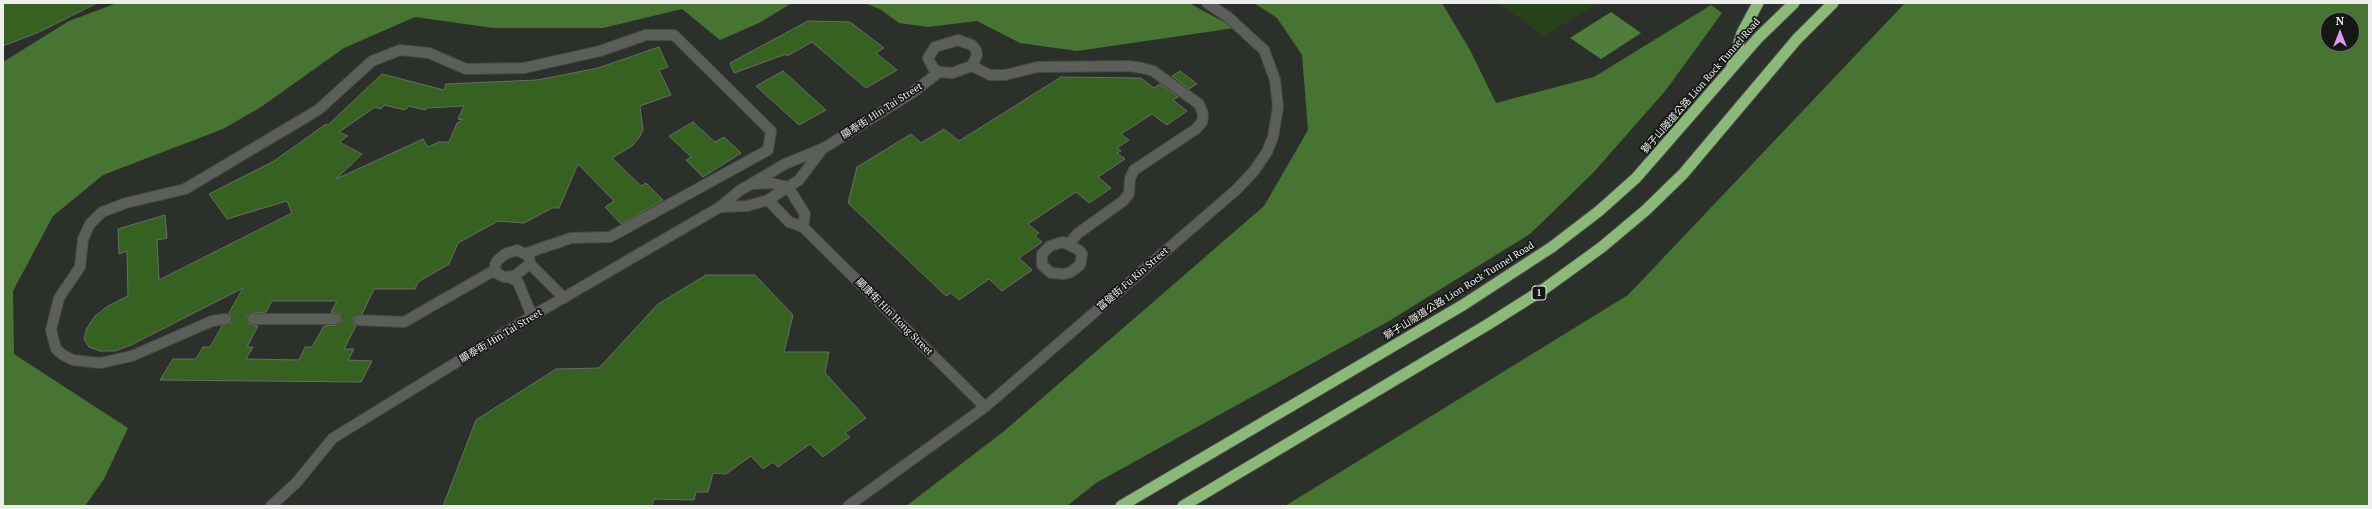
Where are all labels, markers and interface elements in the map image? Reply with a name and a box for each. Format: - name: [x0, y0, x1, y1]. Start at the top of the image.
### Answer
- north arrow: [2320, 12, 2360, 52]
- text: N: [2336, 14, 2344, 28]
- street label: 獅子山隧道公路 Lion Rock Tunnel Road: [1639, 16, 1763, 156]
- street label: 顯泰街 Hin Tai Street: [839, 80, 925, 142]
- street label: 獅子山隧道公路 Lion Rock Tunnel Road: [1382, 240, 1536, 342]
- street label: 富健街 Fu Kin Street: [1095, 245, 1171, 313]
- street label: 顯康街 Hin Hong Street: [853, 276, 935, 358]
- road number: 1: [1532, 286, 1546, 300]
- street label: 顯泰街 Hin Tai Street: [458, 307, 544, 365]

